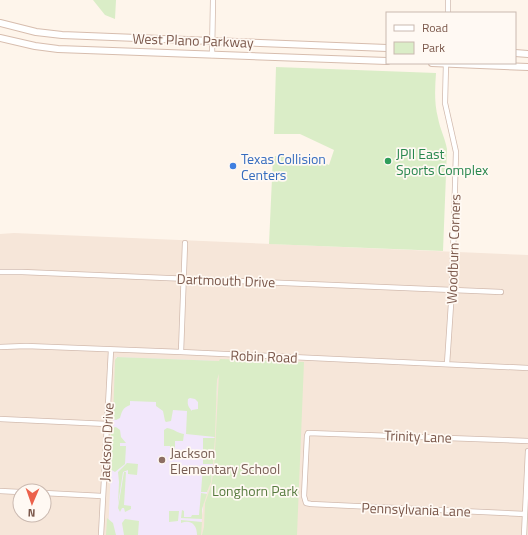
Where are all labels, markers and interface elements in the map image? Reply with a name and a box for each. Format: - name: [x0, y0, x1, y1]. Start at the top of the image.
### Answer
- legend: [386, 12, 516, 64]
- text: Road: [422, 18, 448, 37]
- street label: West Plano Parkway: [132, 27, 254, 53]
- text: Park: [422, 38, 445, 57]
- place label: JPII East Sports Complex: [396, 143, 489, 180]
- place label: Texas Collision Centers: [241, 148, 326, 185]
- marker: JPII East Sports Complex: [383, 156, 393, 166]
- marker: Texas Collision Centers: [228, 161, 238, 171]
- street label: Woodburn Corners: [441, 194, 465, 304]
- street label: Dartmouth Drive: [176, 268, 276, 292]
- street label: Robin Road: [230, 344, 298, 368]
- street label: Jackson Drive: [93, 402, 119, 482]
- street label: Trinity Lane: [384, 424, 452, 448]
- place label: Jackson Elementary School: [170, 442, 280, 479]
- marker: Jackson Elementary School: [157, 455, 167, 465]
- park label: Longhorn Park: [212, 480, 298, 501]
- north arrow: [12, 483, 52, 523]
- street label: Pennsylvania Lane: [361, 497, 471, 521]
- text: N: [28, 505, 36, 521]

